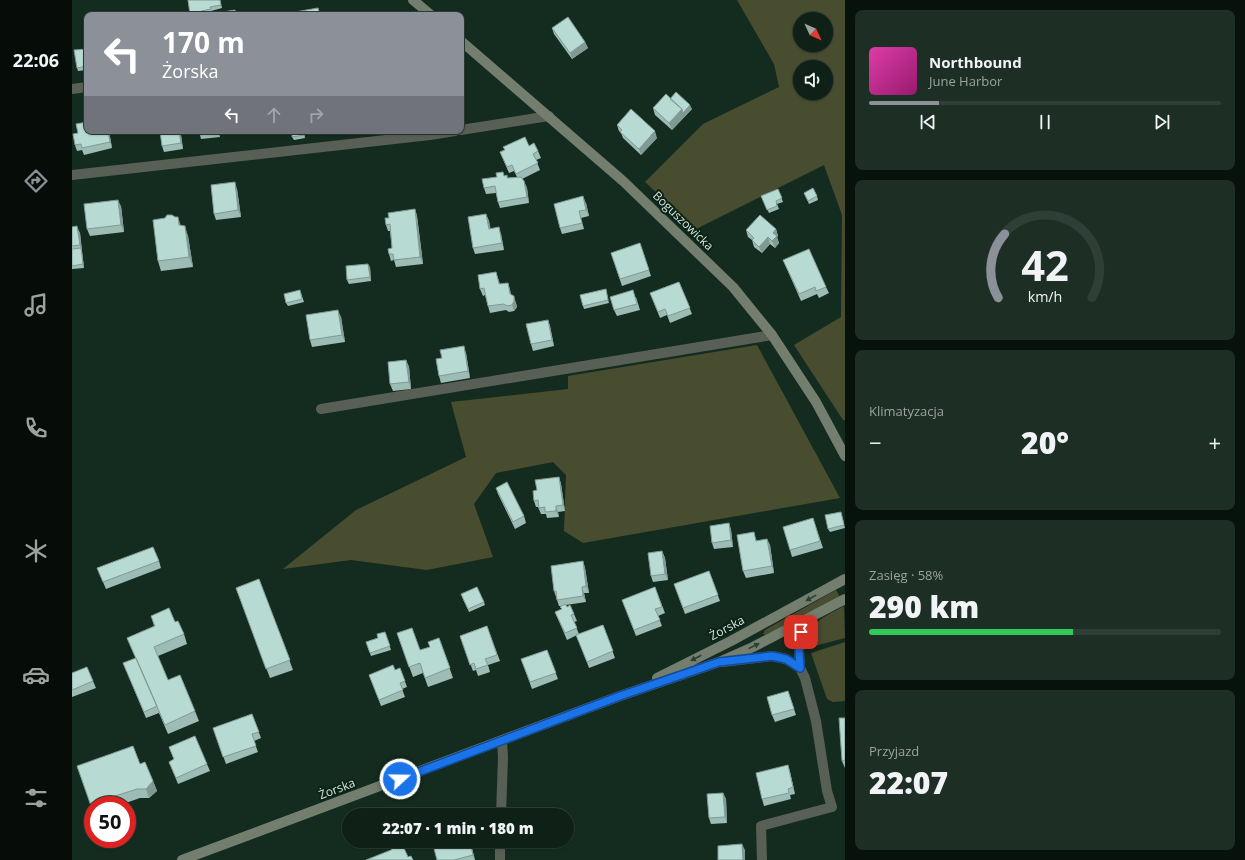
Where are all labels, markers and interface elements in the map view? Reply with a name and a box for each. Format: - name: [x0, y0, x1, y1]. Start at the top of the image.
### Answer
- north arrow: [793, 12, 833, 52]
- map controls: [793, 12, 833, 100]
- text: 170 m: [162, 23, 245, 61]
- icon: left: [96, 28, 148, 80]
- text: 22:06: [13, 48, 59, 72]
- text: Northbound: [929, 52, 1022, 72]
- text: Żorska: [162, 59, 219, 83]
- button: sound: [793, 60, 833, 100]
- text: June Harbor: [929, 72, 1002, 90]
- icon: left: [221, 104, 243, 126]
- icon: ahead: [263, 104, 285, 126]
- icon: right: [305, 104, 327, 126]
- icon: previous: [917, 111, 939, 133]
- icon: pause: [1034, 111, 1056, 133]
- icon: next: [1151, 111, 1173, 133]
- icon: directions: [22, 167, 50, 195]
- street label: Boguszowicka: [649, 187, 717, 254]
- text: 42: [1021, 237, 1069, 293]
- text: km/h: [1028, 287, 1062, 306]
- icon: music: [22, 291, 50, 319]
- text: Klimatyzacja: [869, 402, 944, 420]
- icon: phone: [22, 414, 50, 442]
- text: 20°: [1021, 422, 1069, 463]
- text: −: [869, 427, 882, 457]
- text: +: [1208, 427, 1221, 457]
- icon: climate: [22, 537, 50, 565]
- text: Zasięg · 58%: [869, 566, 943, 584]
- text: 290 km: [869, 586, 979, 627]
- one-way arrow: [805, 594, 817, 601]
- street label: Żorska: [706, 611, 747, 644]
- pin: [784, 615, 818, 649]
- icon: arrive: [790, 621, 812, 643]
- one-way arrow: [749, 643, 760, 649]
- one-way arrow: [690, 655, 701, 662]
- icon: car: [22, 661, 50, 689]
- text: Przyjazd: [869, 742, 919, 760]
- position arrow: [379, 758, 421, 800]
- text: 22:07: [869, 762, 948, 803]
- street label: Żorska: [316, 774, 357, 803]
- icon: filters: [22, 784, 50, 812]
- speed limit sign: 50: [84, 796, 136, 848]
- text: 22:07 · 1 min · 180 m: [382, 818, 534, 838]

